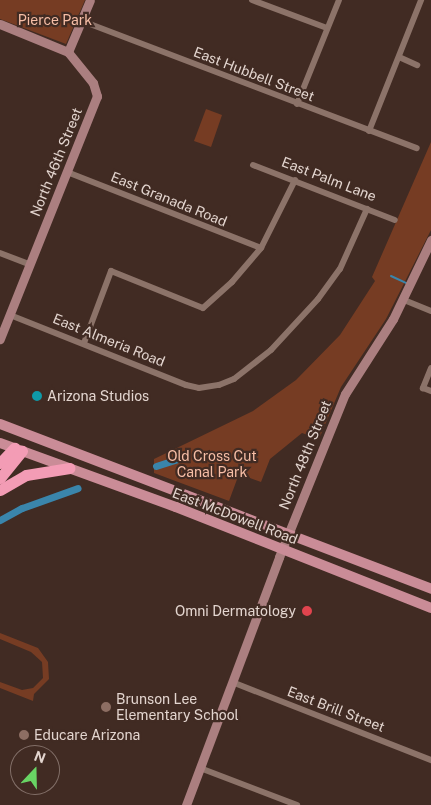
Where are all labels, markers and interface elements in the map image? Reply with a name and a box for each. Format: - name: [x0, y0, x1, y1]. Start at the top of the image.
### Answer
- park label: Pierce Park: [18, 12, 92, 28]
- street label: East Hubbell Street: [191, 43, 317, 105]
- street label: North 46th Street: [27, 105, 85, 219]
- street label: East Palm Lane: [279, 153, 379, 205]
- street label: East Granada Road: [109, 168, 229, 230]
- street label: East Almeria Road: [50, 310, 168, 370]
- place label: Arizona Studios: [47, 388, 149, 404]
- marker: Arizona Studios: [31, 390, 43, 402]
- street label: North 48th Street: [275, 398, 335, 512]
- park label: Old Cross Cut Canal Park: [167, 448, 257, 481]
- street label: East McDowell Road: [170, 484, 300, 548]
- place label: Omni Dermatology: [175, 603, 296, 619]
- marker: Omni Dermatology: [300, 604, 314, 618]
- street label: East Brill Street: [285, 683, 387, 735]
- place label: Brunson Lee Elementary School: [116, 691, 239, 724]
- marker: Brunson Lee Elementary School: [100, 701, 112, 713]
- place label: Educare Arizona: [34, 727, 140, 743]
- marker: Educare Arizona: [18, 729, 30, 741]
- north arrow: [10, 745, 60, 795]
- text: N: [32, 747, 48, 766]

